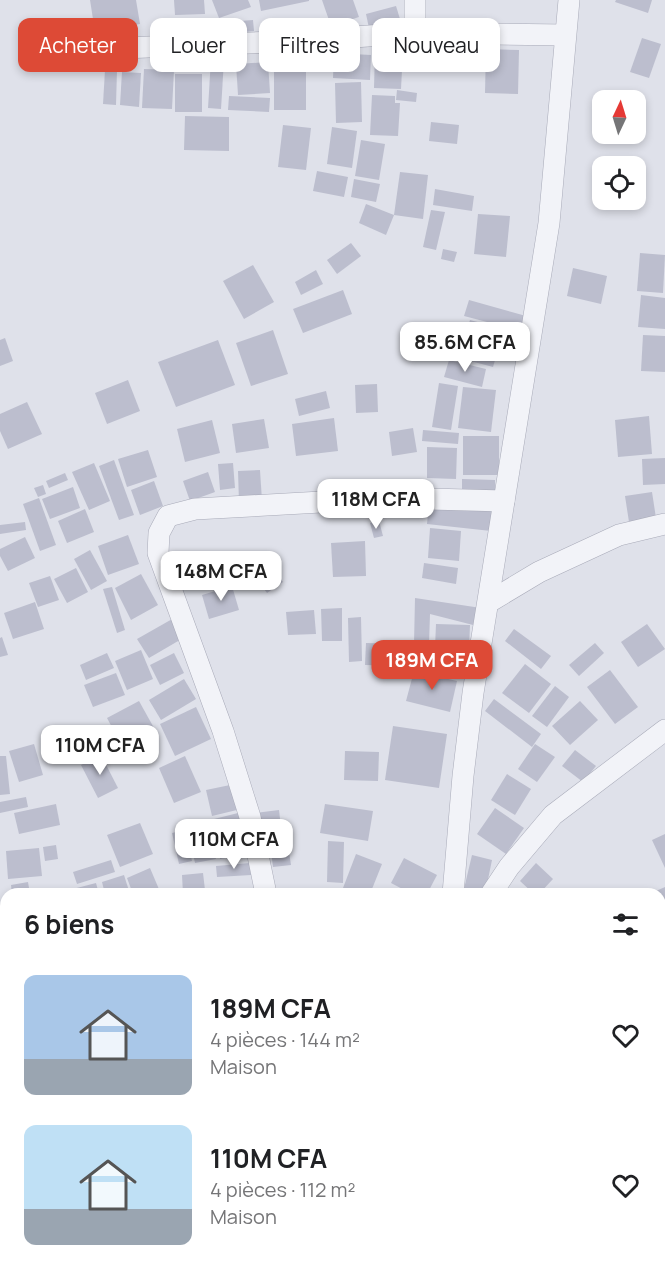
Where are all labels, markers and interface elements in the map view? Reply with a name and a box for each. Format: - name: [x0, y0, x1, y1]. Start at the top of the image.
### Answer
- chip: Acheter: [18, 18, 138, 72]
- chip: Louer: [150, 18, 247, 72]
- chip: Filtres: [259, 18, 360, 72]
- chip: Nouveau: [372, 18, 500, 72]
- north arrow: [592, 90, 646, 144]
- map controls: [592, 90, 646, 210]
- button: locate: [592, 156, 646, 210]
- pin: 85.6M CFA: [396, 322, 534, 373]
- text: 85.6M CFA: [414, 328, 516, 355]
- pin: 118M CFA: [314, 479, 438, 530]
- text: 118M CFA: [331, 485, 421, 512]
- pin: 148M CFA: [159, 551, 283, 602]
- text: 148M CFA: [175, 557, 267, 584]
- pin: 189M CFA: [370, 640, 494, 691]
- text: 189M CFA: [386, 646, 479, 673]
- pin: 110M CFA: [38, 725, 162, 776]
- text: 110M CFA: [55, 731, 145, 758]
- pin: 110M CFA: [172, 819, 296, 870]
- text: 110M CFA: [189, 825, 279, 852]
- text: 6 biens: [24, 906, 114, 942]
- icon: filters: [609, 908, 642, 941]
- text: 189M CFA: [210, 990, 331, 1026]
- icon: home: [72, 999, 144, 1071]
- icon: heart: [609, 1019, 642, 1052]
- text: 4 pièces · 144 m²: [210, 1026, 360, 1053]
- text: Maison: [210, 1053, 277, 1080]
- text: 110M CFA: [210, 1140, 327, 1176]
- icon: home: [72, 1149, 144, 1221]
- icon: heart: [609, 1169, 642, 1202]
- text: 4 pièces · 112 m²: [210, 1176, 355, 1203]
- text: Maison: [210, 1203, 277, 1230]

